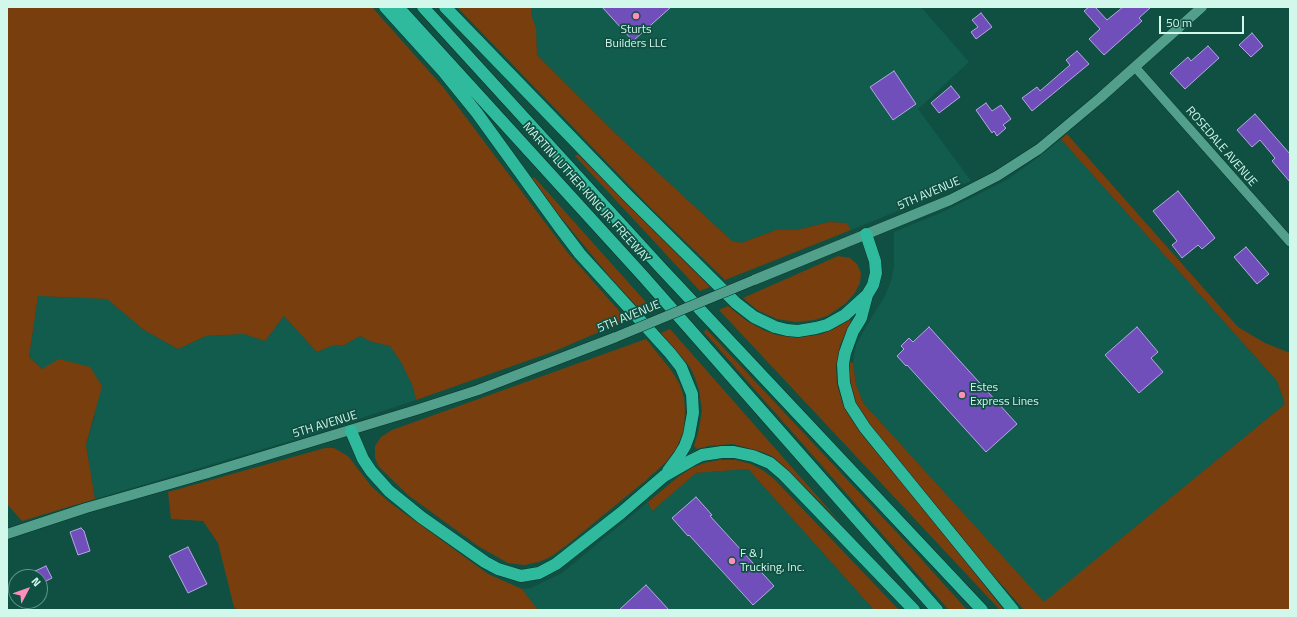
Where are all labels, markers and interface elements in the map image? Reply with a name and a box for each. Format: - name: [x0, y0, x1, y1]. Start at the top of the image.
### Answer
- scale bar: [1161, 8, 1246, 34]
- marker: Sturts Builders LLC: [631, 11, 641, 21]
- text: 50 m: [1166, 13, 1192, 32]
- place label: Sturts Builders LLC: [605, 23, 667, 51]
- street label: ROSEDALE AVENUE: [1182, 104, 1260, 190]
- street label: MARTIN LUTHER KING JR. FREEWAY: [519, 120, 653, 266]
- street label: 5TH AVENUE: [895, 174, 963, 214]
- street label: 5TH AVENUE: [595, 298, 663, 336]
- place label: Estes Express Lines: [970, 381, 1039, 409]
- marker: Estes Express Lines: [957, 390, 967, 400]
- street label: 5TH AVENUE: [291, 408, 359, 442]
- place label: F & J Trucking, Inc.: [740, 547, 805, 575]
- marker: F & J Trucking, Inc.: [727, 556, 737, 566]
- north arrow: [8, 569, 48, 609]
- text: N: [28, 574, 45, 590]

